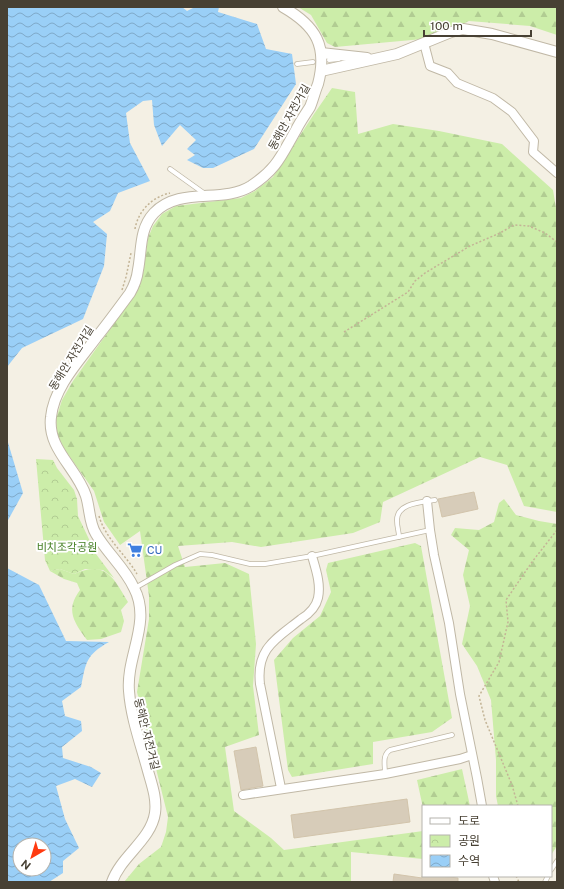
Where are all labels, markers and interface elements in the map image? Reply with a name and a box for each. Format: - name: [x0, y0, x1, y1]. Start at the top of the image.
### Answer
- scale bar: [424, 12, 531, 38]
- text: 100 m: [430, 19, 463, 33]
- street label: 동해안 자전거길: [266, 82, 312, 152]
- street label: 동해안 자전거길: [46, 324, 96, 392]
- park label: 비치조각공원: [37, 541, 97, 553]
- supermarket icon: CU: [126, 541, 144, 559]
- place label: CU: [147, 544, 162, 556]
- street label: 동해안 자전거길: [132, 697, 162, 771]
- legend: [422, 805, 552, 877]
- text: 도로: [458, 814, 480, 828]
- text: 공원: [458, 834, 480, 848]
- north arrow: [12, 837, 52, 877]
- text: 수역: [458, 854, 480, 868]
- text: N: [19, 858, 33, 872]

